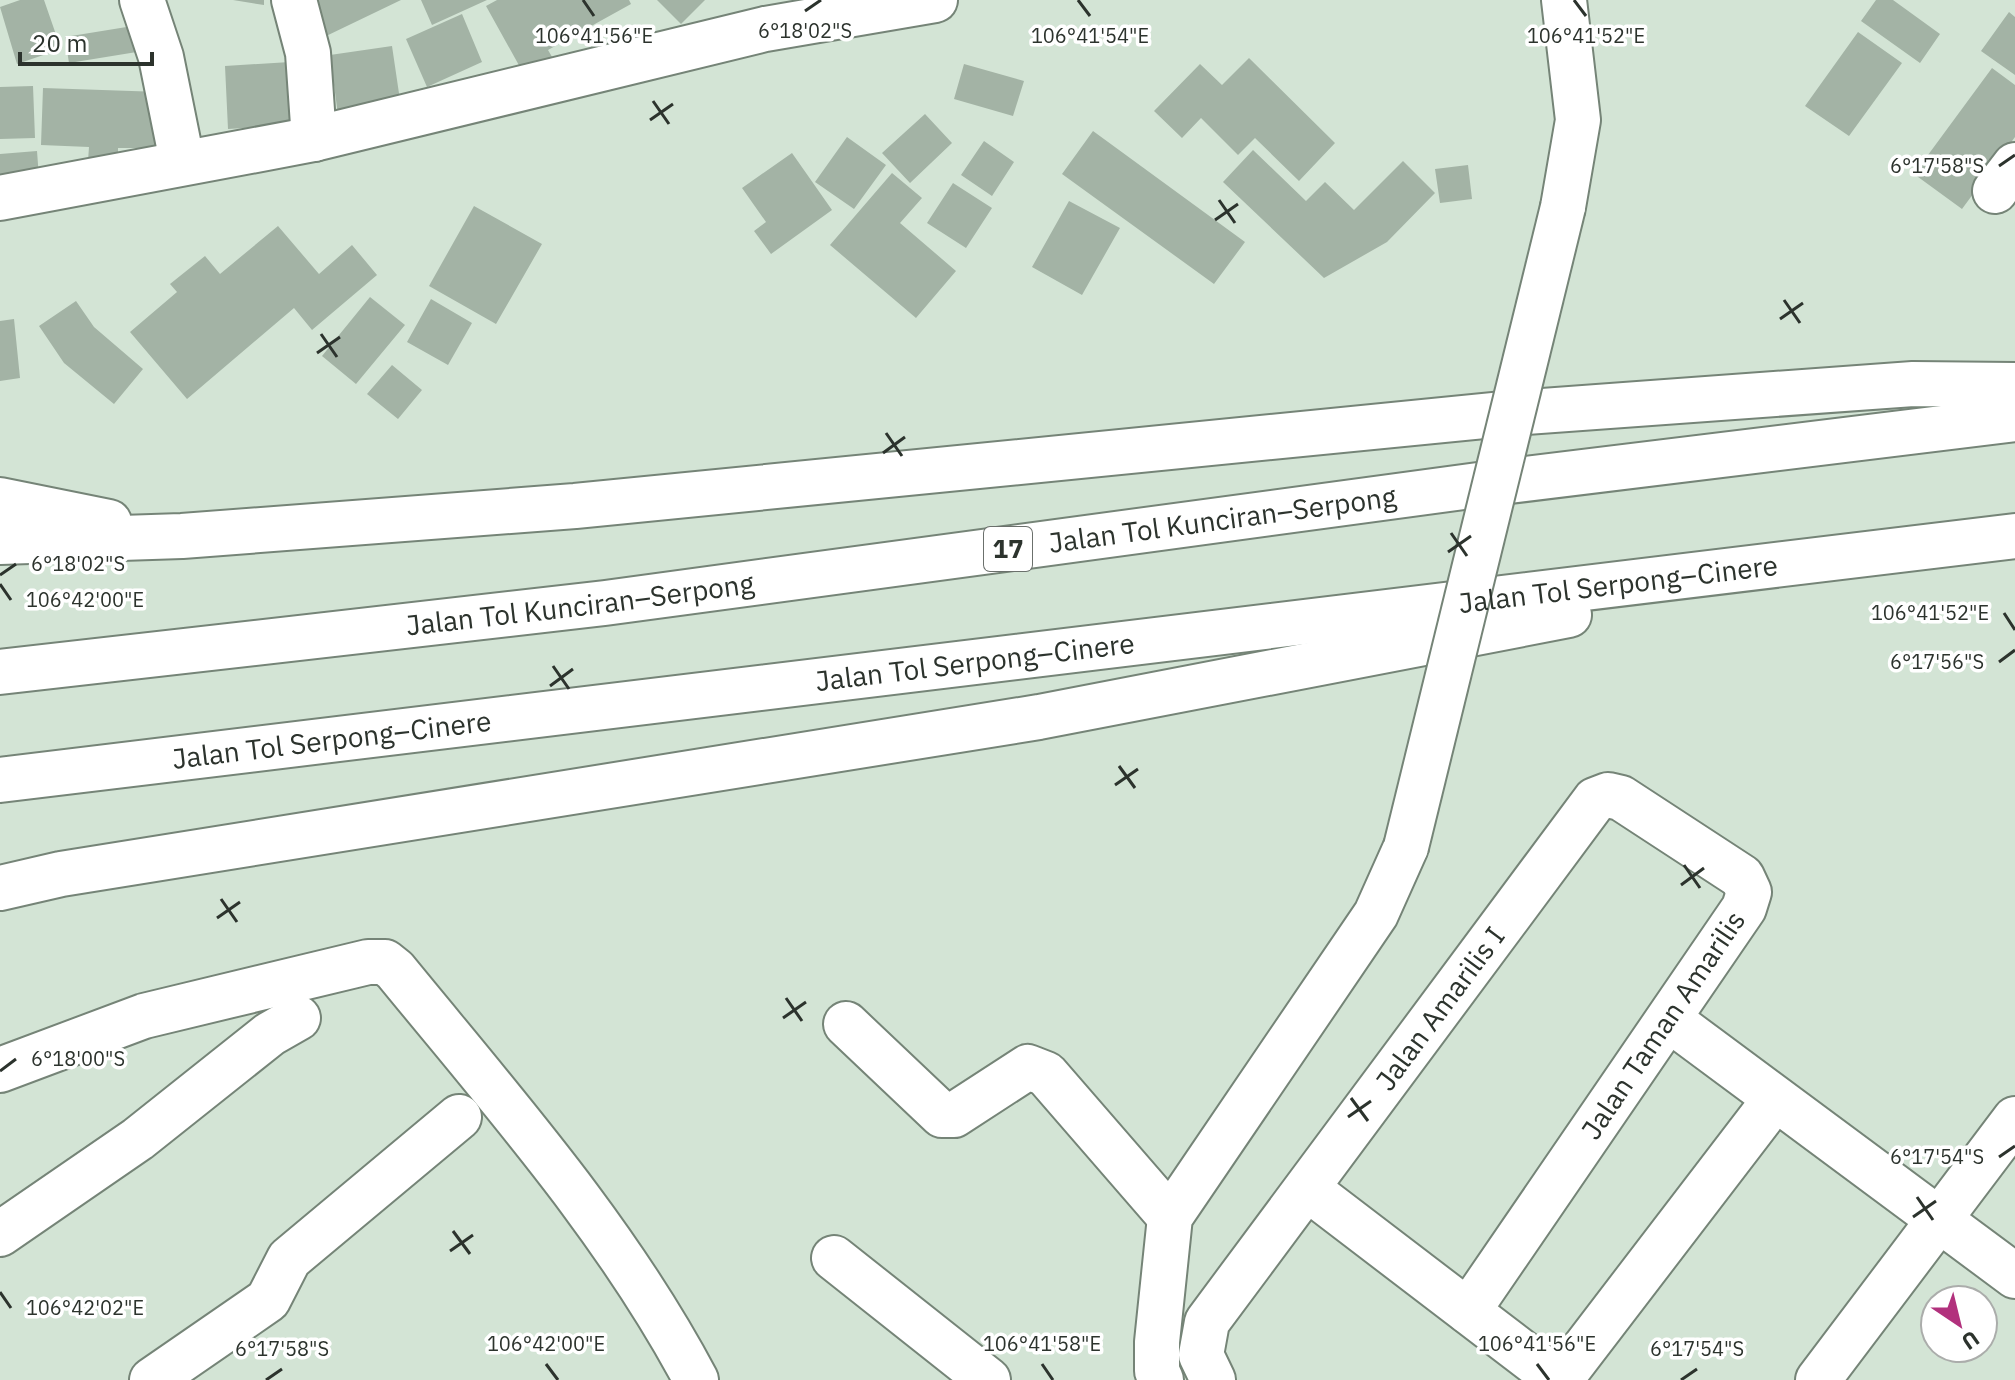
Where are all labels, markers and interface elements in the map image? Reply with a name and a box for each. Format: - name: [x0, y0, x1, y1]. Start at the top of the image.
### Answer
- scale bar: [20, 16, 152, 66]
- text: 6°18'02"S: [758, 17, 852, 44]
- text: 106°41'56"E: [535, 22, 653, 49]
- text: 106°41'54"E: [1031, 22, 1149, 49]
- text: 106°41'52"E: [1527, 22, 1645, 49]
- text: 20 m: [32, 27, 87, 59]
- text: 6°17'58"S: [1890, 152, 1984, 179]
- street label: Jalan Tol Kunciran–Serpong: [1046, 477, 1399, 561]
- road number: 17: [984, 527, 1032, 571]
- street label: Jalan Tol Serpong–Cinere: [1456, 546, 1780, 621]
- text: 6°18'02"S: [31, 550, 125, 577]
- street label: Jalan Tol Kunciran–Serpong: [404, 564, 757, 644]
- text: 106°42'00"E: [26, 586, 144, 613]
- text: 106°41'52"E: [1871, 599, 1989, 626]
- street label: Jalan Tol Serpong–Cinere: [813, 624, 1136, 699]
- text: 6°17'56"S: [1890, 648, 1984, 675]
- street label: Jalan Tol Serpong–Cinere: [170, 702, 493, 777]
- street label: Jalan Taman Amarilis: [1572, 903, 1753, 1146]
- street label: Jalan Amarilis I: [1367, 919, 1513, 1097]
- text: 6°18'00"S: [31, 1045, 125, 1072]
- text: 6°17'54"S: [1890, 1143, 1984, 1170]
- north arrow: [1919, 1284, 1999, 1364]
- text: 106°42'02"E: [26, 1294, 144, 1321]
- text: U: [1956, 1325, 1985, 1357]
- text: 106°42'00"E: [487, 1330, 605, 1357]
- text: 106°41'58"E: [983, 1330, 1101, 1357]
- text: 106°41'56"E: [1478, 1330, 1596, 1357]
- text: 6°17'58"S: [235, 1335, 329, 1362]
- text: 6°17'54"S: [1650, 1335, 1744, 1362]

